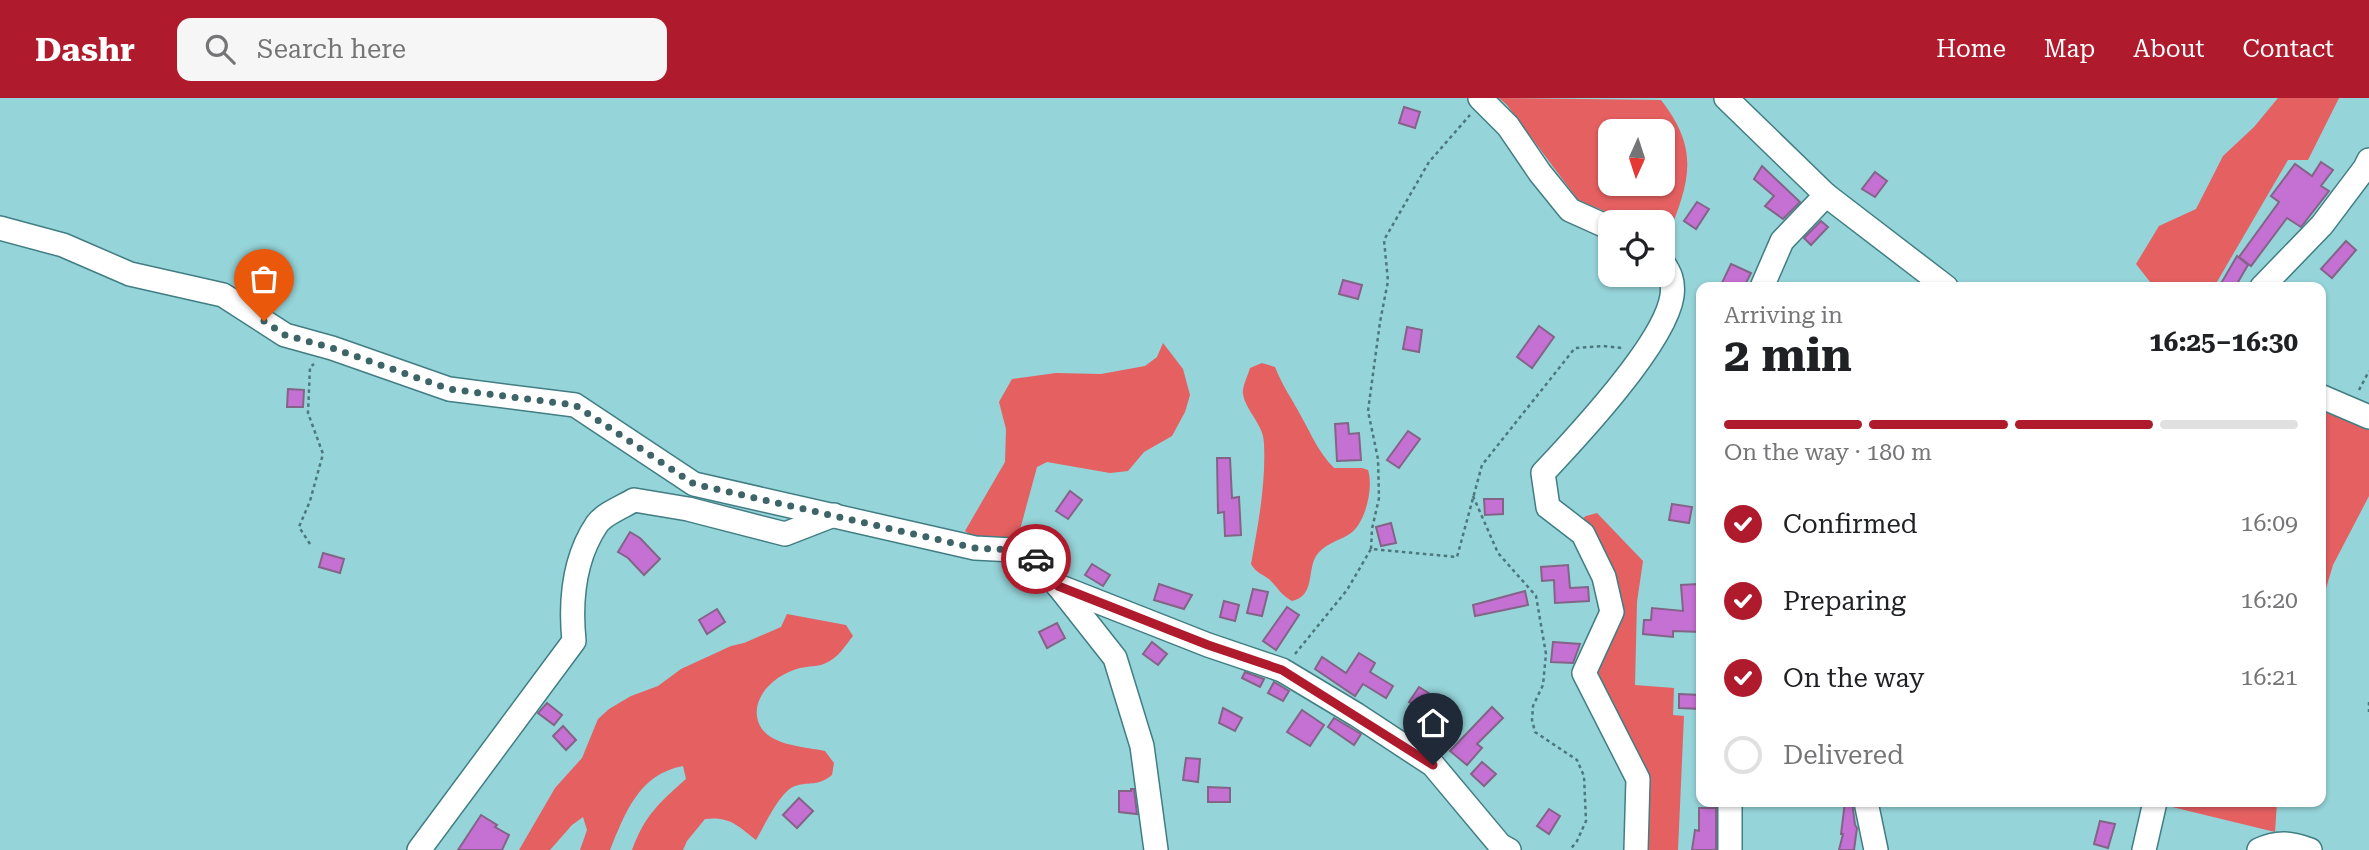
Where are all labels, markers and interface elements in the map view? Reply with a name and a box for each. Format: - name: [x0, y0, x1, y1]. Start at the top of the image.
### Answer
- search box: [177, 18, 667, 81]
- text: Dashr: [35, 30, 135, 69]
- icon: search: [201, 30, 239, 68]
- text: Search here: [257, 34, 406, 64]
- text: Home: [1936, 35, 2006, 63]
- text: Map: [2044, 35, 2095, 63]
- text: About: [2133, 35, 2204, 63]
- text: Contact: [2242, 35, 2334, 63]
- north arrow: [1598, 119, 1675, 196]
- map controls: [1598, 119, 1675, 287]
- button: locate: [1598, 210, 1675, 287]
- pin: [234, 249, 294, 321]
- icon: bag: [245, 260, 283, 298]
- text: Arriving in: [1724, 302, 1843, 329]
- text: 16:25–16:30: [2149, 327, 2298, 357]
- text: 2 min: [1724, 328, 1852, 382]
- text: On the way · 180 m: [1724, 439, 1932, 466]
- icon: check: [1724, 505, 1762, 543]
- text: Confirmed: [1783, 509, 1918, 539]
- text: 16:09: [2241, 510, 2298, 537]
- courier: [1001, 524, 1071, 594]
- icon: car: [1017, 540, 1055, 578]
- icon: check: [1724, 582, 1762, 620]
- text: Preparing: [1783, 586, 1906, 616]
- text: 16:20: [2241, 587, 2298, 614]
- icon: check: [1724, 659, 1762, 697]
- text: On the way: [1783, 663, 1924, 693]
- text: 16:21: [2241, 664, 2298, 691]
- pin: [1403, 693, 1463, 765]
- icon: home: [1414, 704, 1452, 742]
- text: Delivered: [1783, 740, 1904, 770]

